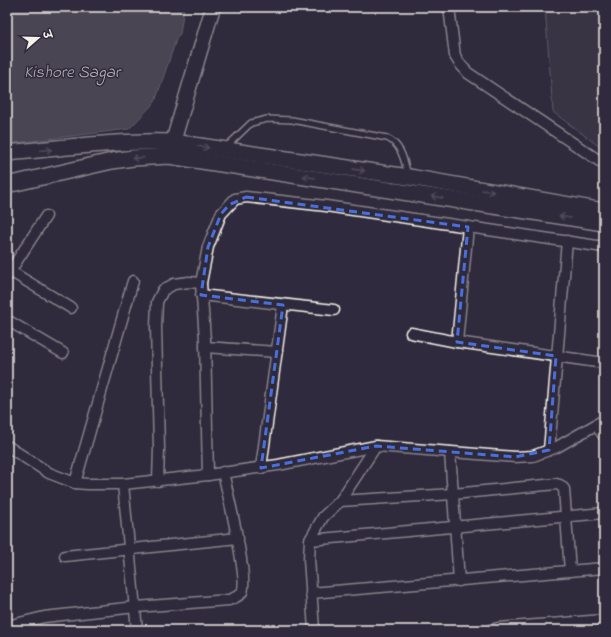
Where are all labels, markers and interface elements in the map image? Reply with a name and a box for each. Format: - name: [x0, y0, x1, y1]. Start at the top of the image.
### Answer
- north arrow: [18, 18, 58, 58]
- text: उ: [37, 28, 56, 43]
- water label: Kishore Sagar: [24, 60, 123, 86]
- one-way arrow: [196, 143, 209, 151]
- one-way arrow: [39, 146, 52, 153]
- one-way arrow: [132, 154, 145, 161]
- one-way arrow: [352, 166, 365, 174]
- one-way arrow: [302, 173, 315, 181]
- one-way arrow: [481, 187, 494, 195]
- one-way arrow: [431, 193, 444, 201]
- one-way arrow: [559, 213, 572, 221]

